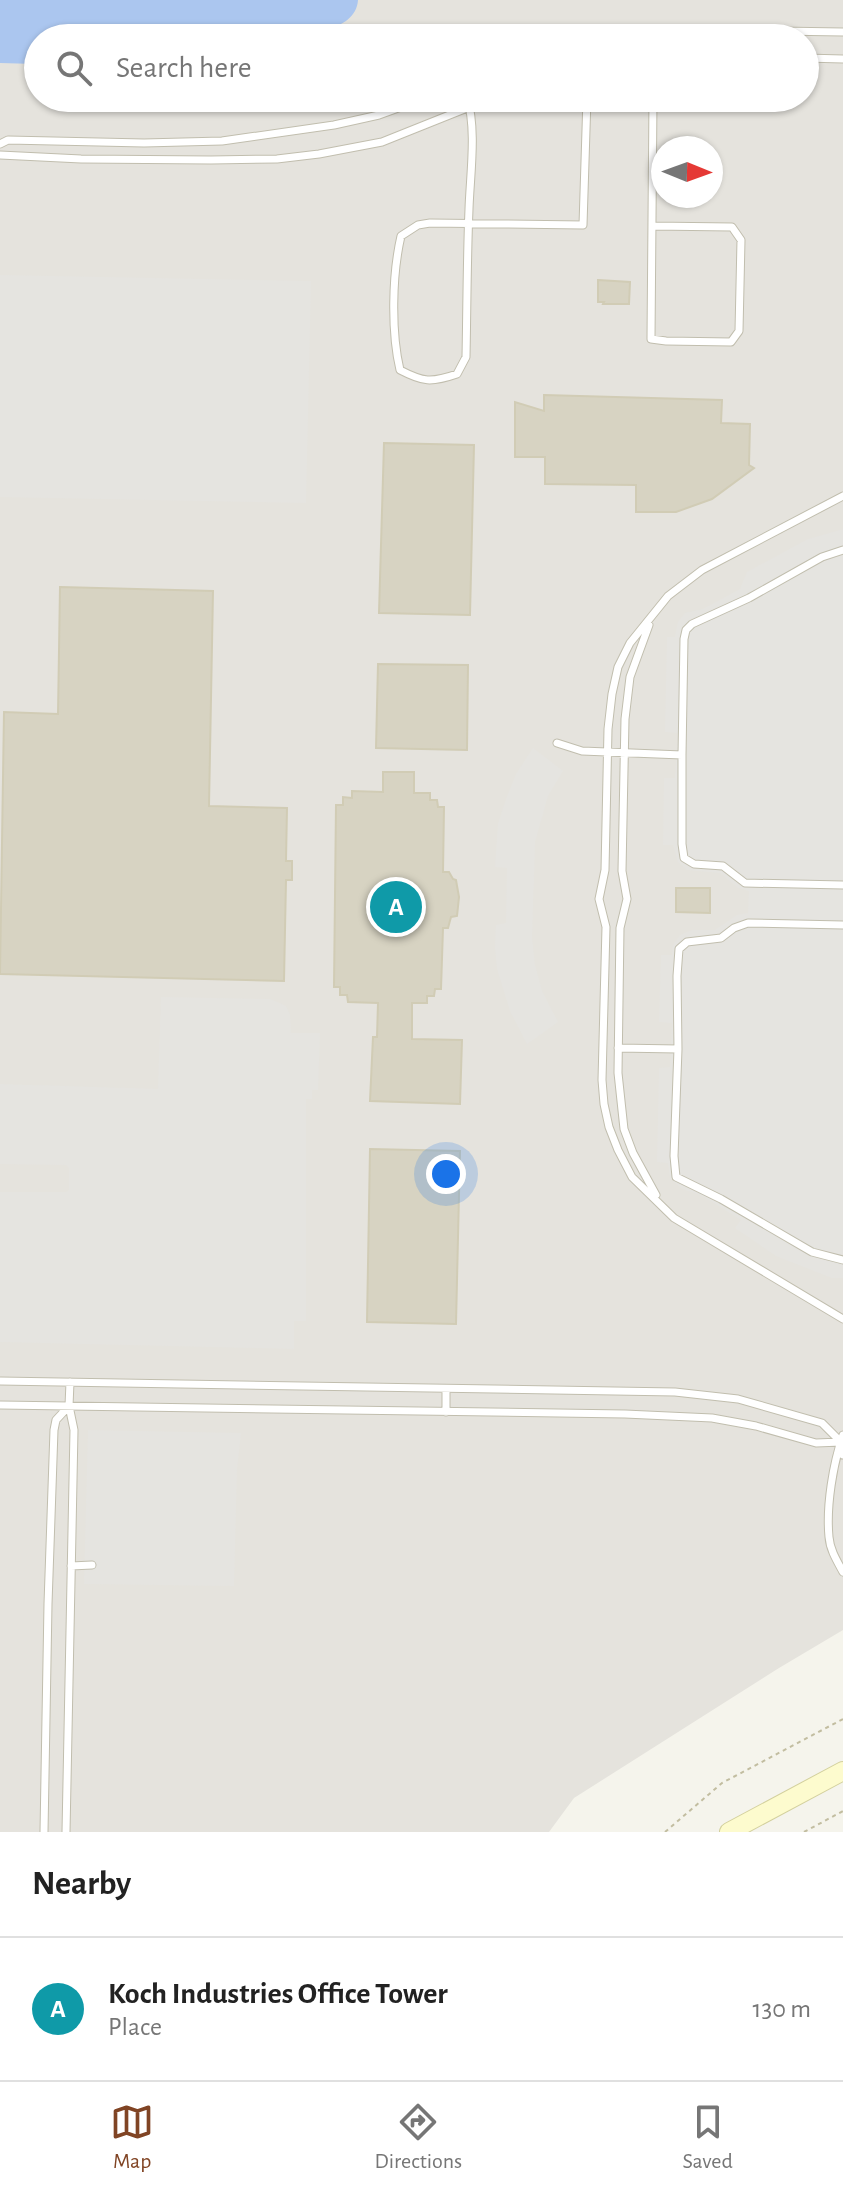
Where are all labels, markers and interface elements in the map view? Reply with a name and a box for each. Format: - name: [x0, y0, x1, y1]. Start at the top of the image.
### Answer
- search box: [24, 24, 819, 112]
- icon: search: [52, 46, 96, 90]
- text: Search here: [116, 53, 252, 83]
- north arrow: [651, 136, 723, 208]
- pin: A: [370, 877, 422, 937]
- your location: [426, 1154, 466, 1194]
- text: Nearby: [32, 1867, 131, 1901]
- text: Koch Industries Office Tower: [108, 1979, 448, 2009]
- text: A: [50, 1996, 66, 2022]
- text: 130 m: [753, 1996, 811, 2022]
- text: Place: [108, 2014, 162, 2040]
- tab: Map: [110, 2100, 154, 2174]
- tab: Directions: [374, 2100, 462, 2174]
- tab: Saved: [682, 2100, 733, 2174]

